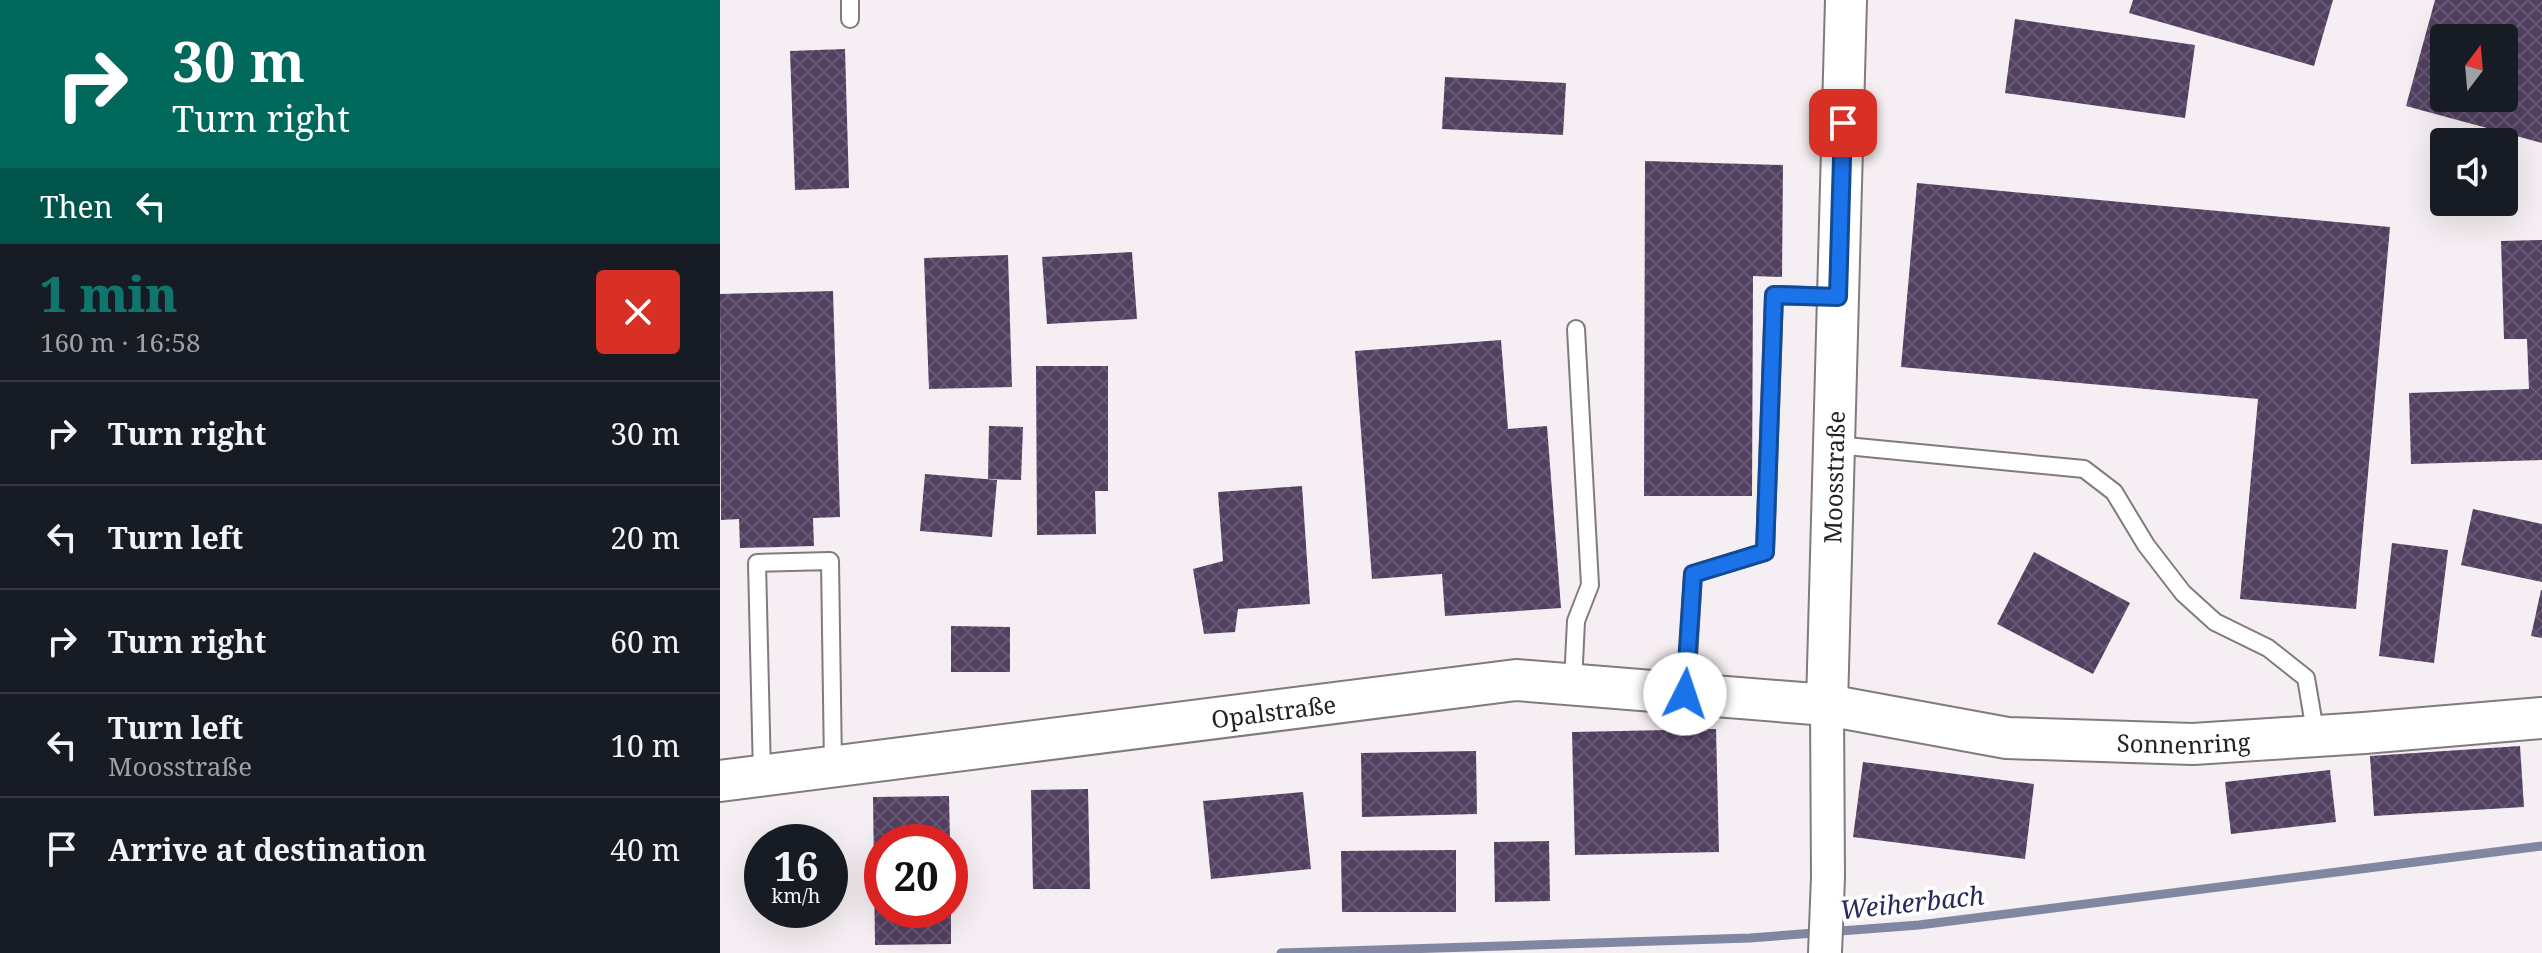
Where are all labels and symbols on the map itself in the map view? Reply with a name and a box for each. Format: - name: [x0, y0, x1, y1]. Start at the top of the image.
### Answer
- north arrow: [2430, 24, 2518, 112]
- pin: [1809, 89, 1877, 157]
- street label: Moosstraße: [1815, 410, 1851, 544]
- position arrow: [1643, 652, 1727, 736]
- street label: Opalstraße: [1209, 686, 1338, 735]
- street label: Sonnenring: [2116, 724, 2251, 761]
- speed limit sign: 20: [864, 824, 968, 928]
- water label: Weiherbach: [1838, 876, 1986, 927]

